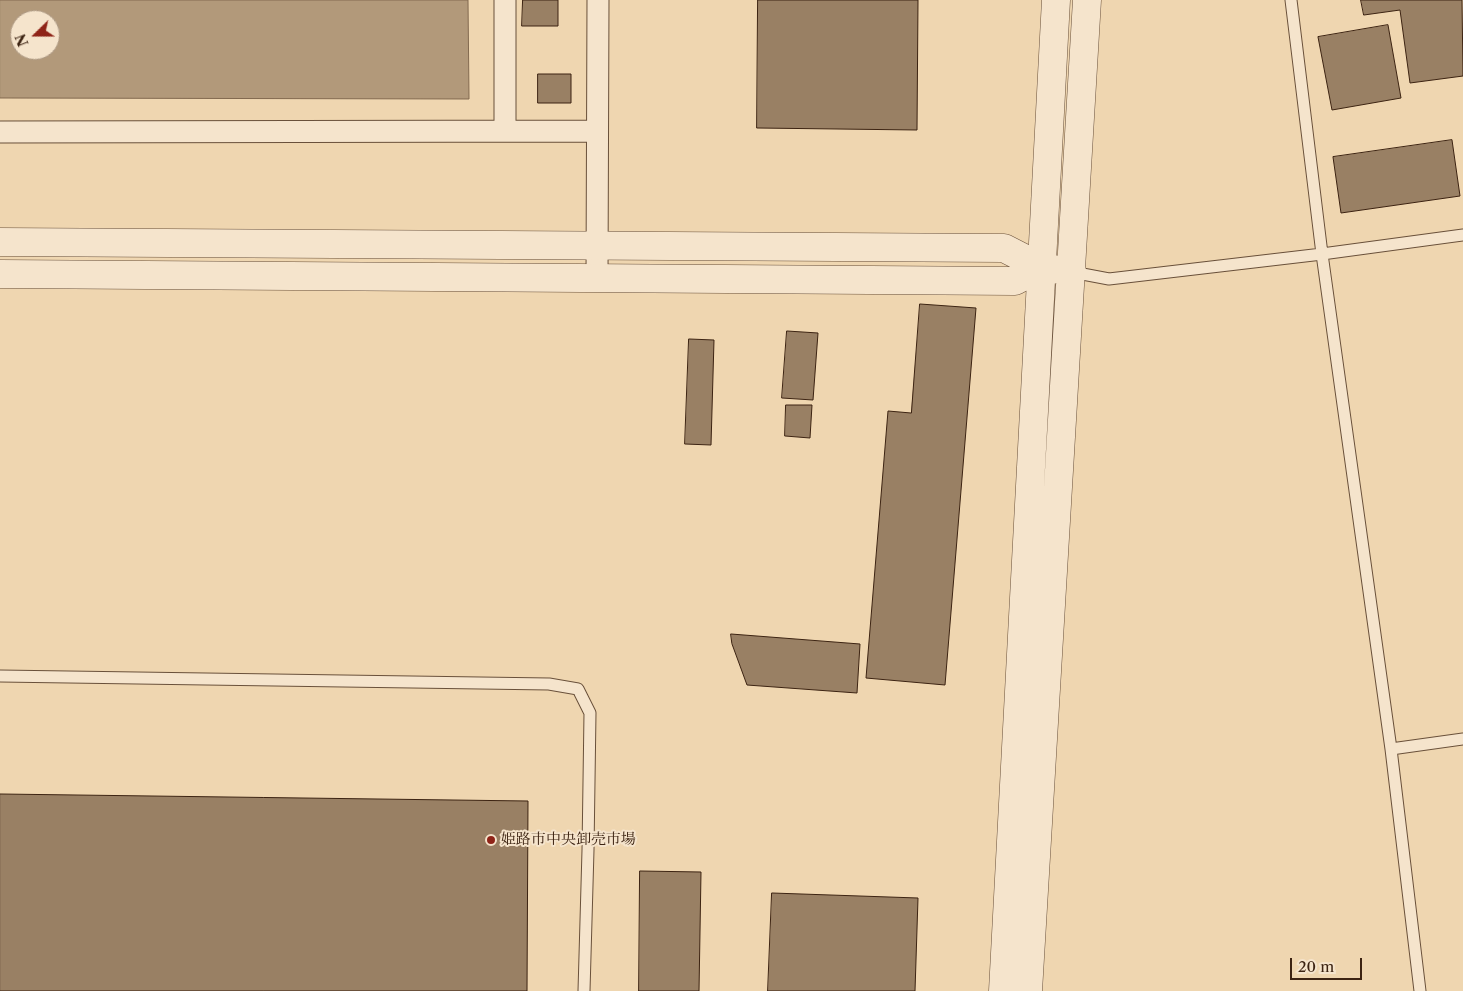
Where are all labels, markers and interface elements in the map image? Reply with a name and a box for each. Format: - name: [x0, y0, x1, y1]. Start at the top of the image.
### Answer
- north arrow: [10, 10, 60, 60]
- text: N: [11, 31, 33, 49]
- place label: 姫路市中央卸売市場: [501, 831, 636, 849]
- marker: 姫路市中央卸売市場: [485, 834, 497, 846]
- scale bar: [1293, 948, 1366, 980]
- text: 20 m: [1298, 957, 1334, 976]

